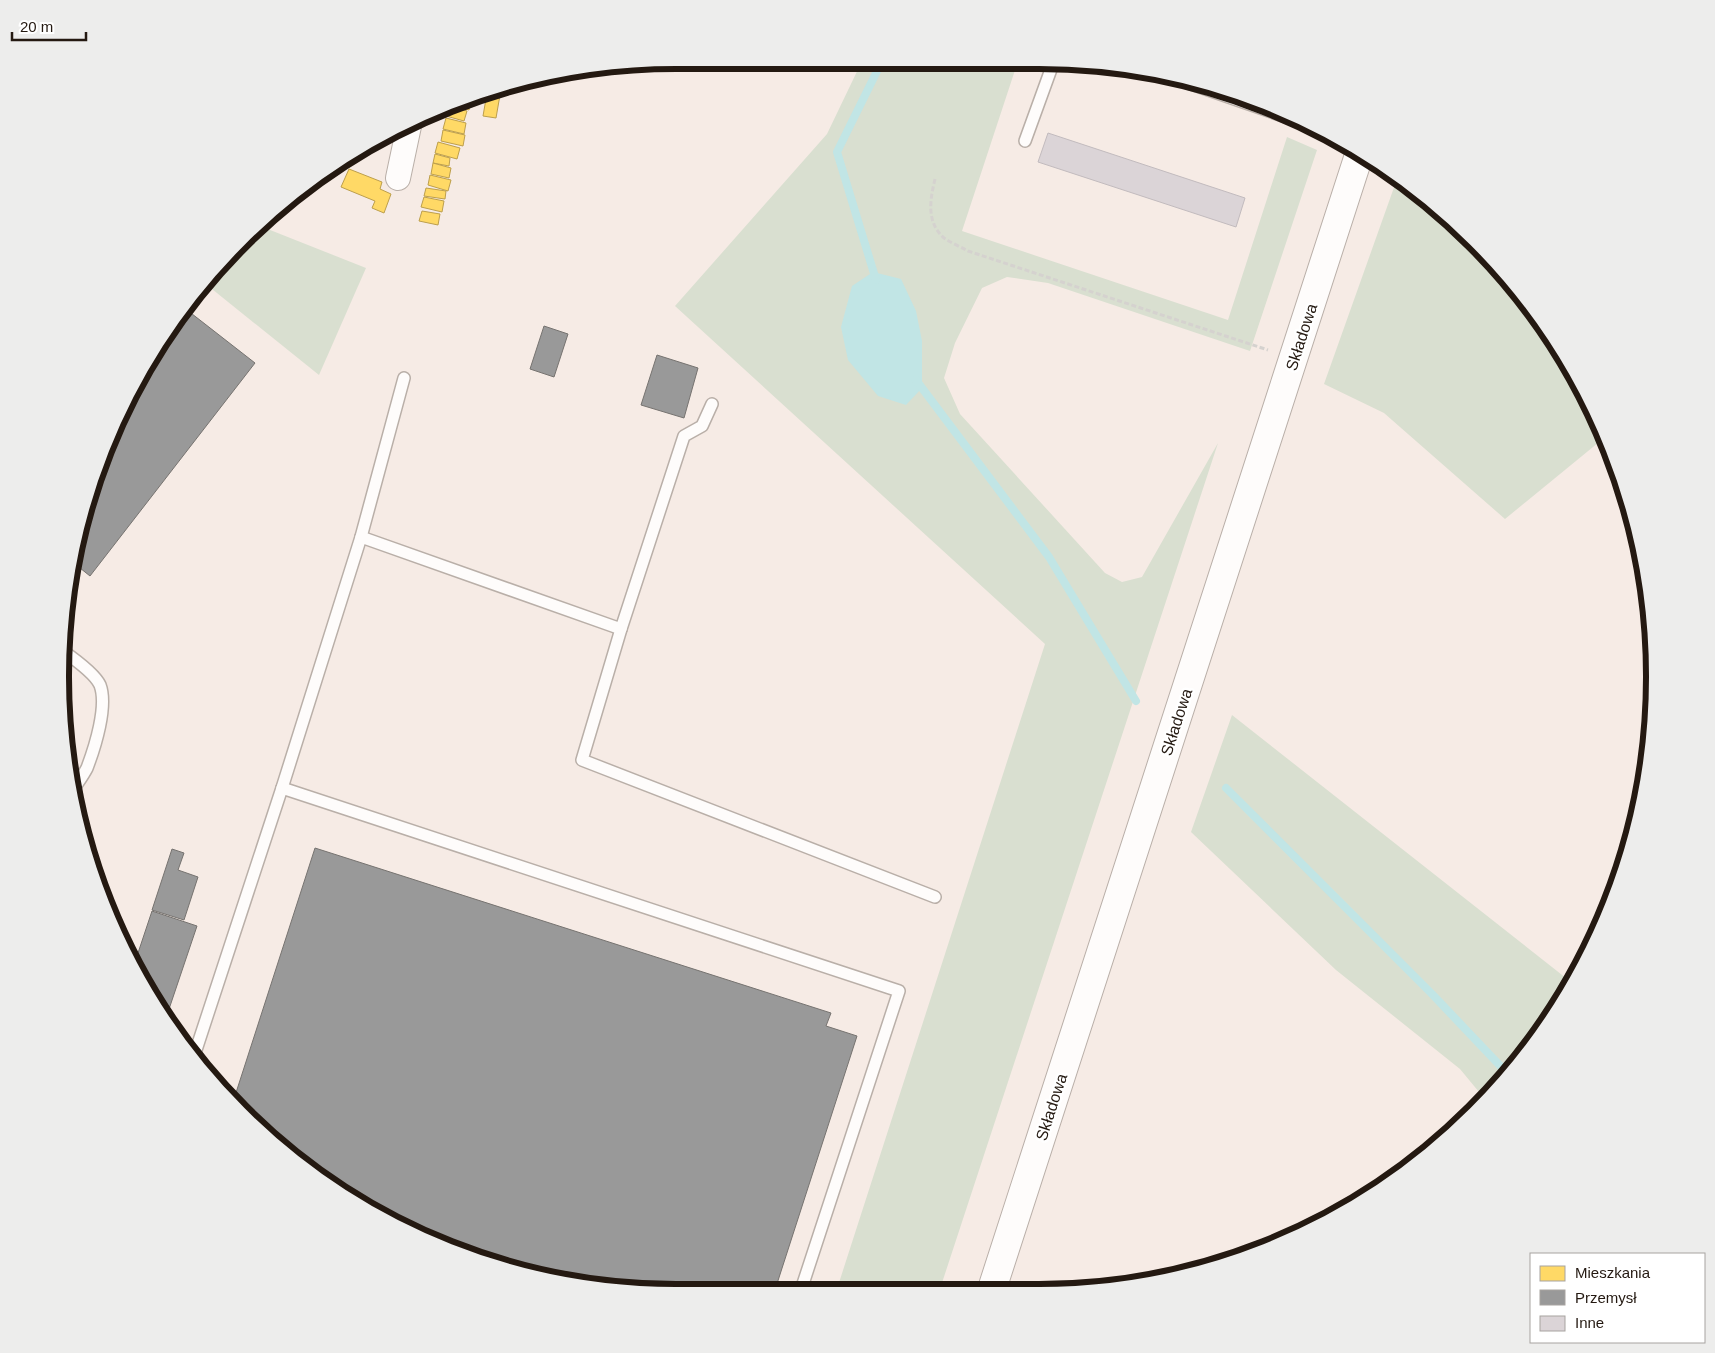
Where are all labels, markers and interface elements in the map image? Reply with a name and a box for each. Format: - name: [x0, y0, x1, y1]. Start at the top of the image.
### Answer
- scale bar: [12, 10, 86, 42]
- text: 20 m: [20, 18, 53, 35]
- street label: Składowa: [1283, 301, 1320, 373]
- street label: Składowa: [1158, 686, 1195, 758]
- street label: Składowa: [1033, 1071, 1070, 1143]
- legend: [1530, 1253, 1705, 1343]
- text: Mieszkania: [1575, 1264, 1651, 1281]
- text: Przemysł: [1575, 1289, 1637, 1306]
- text: Inne: [1575, 1314, 1604, 1331]

